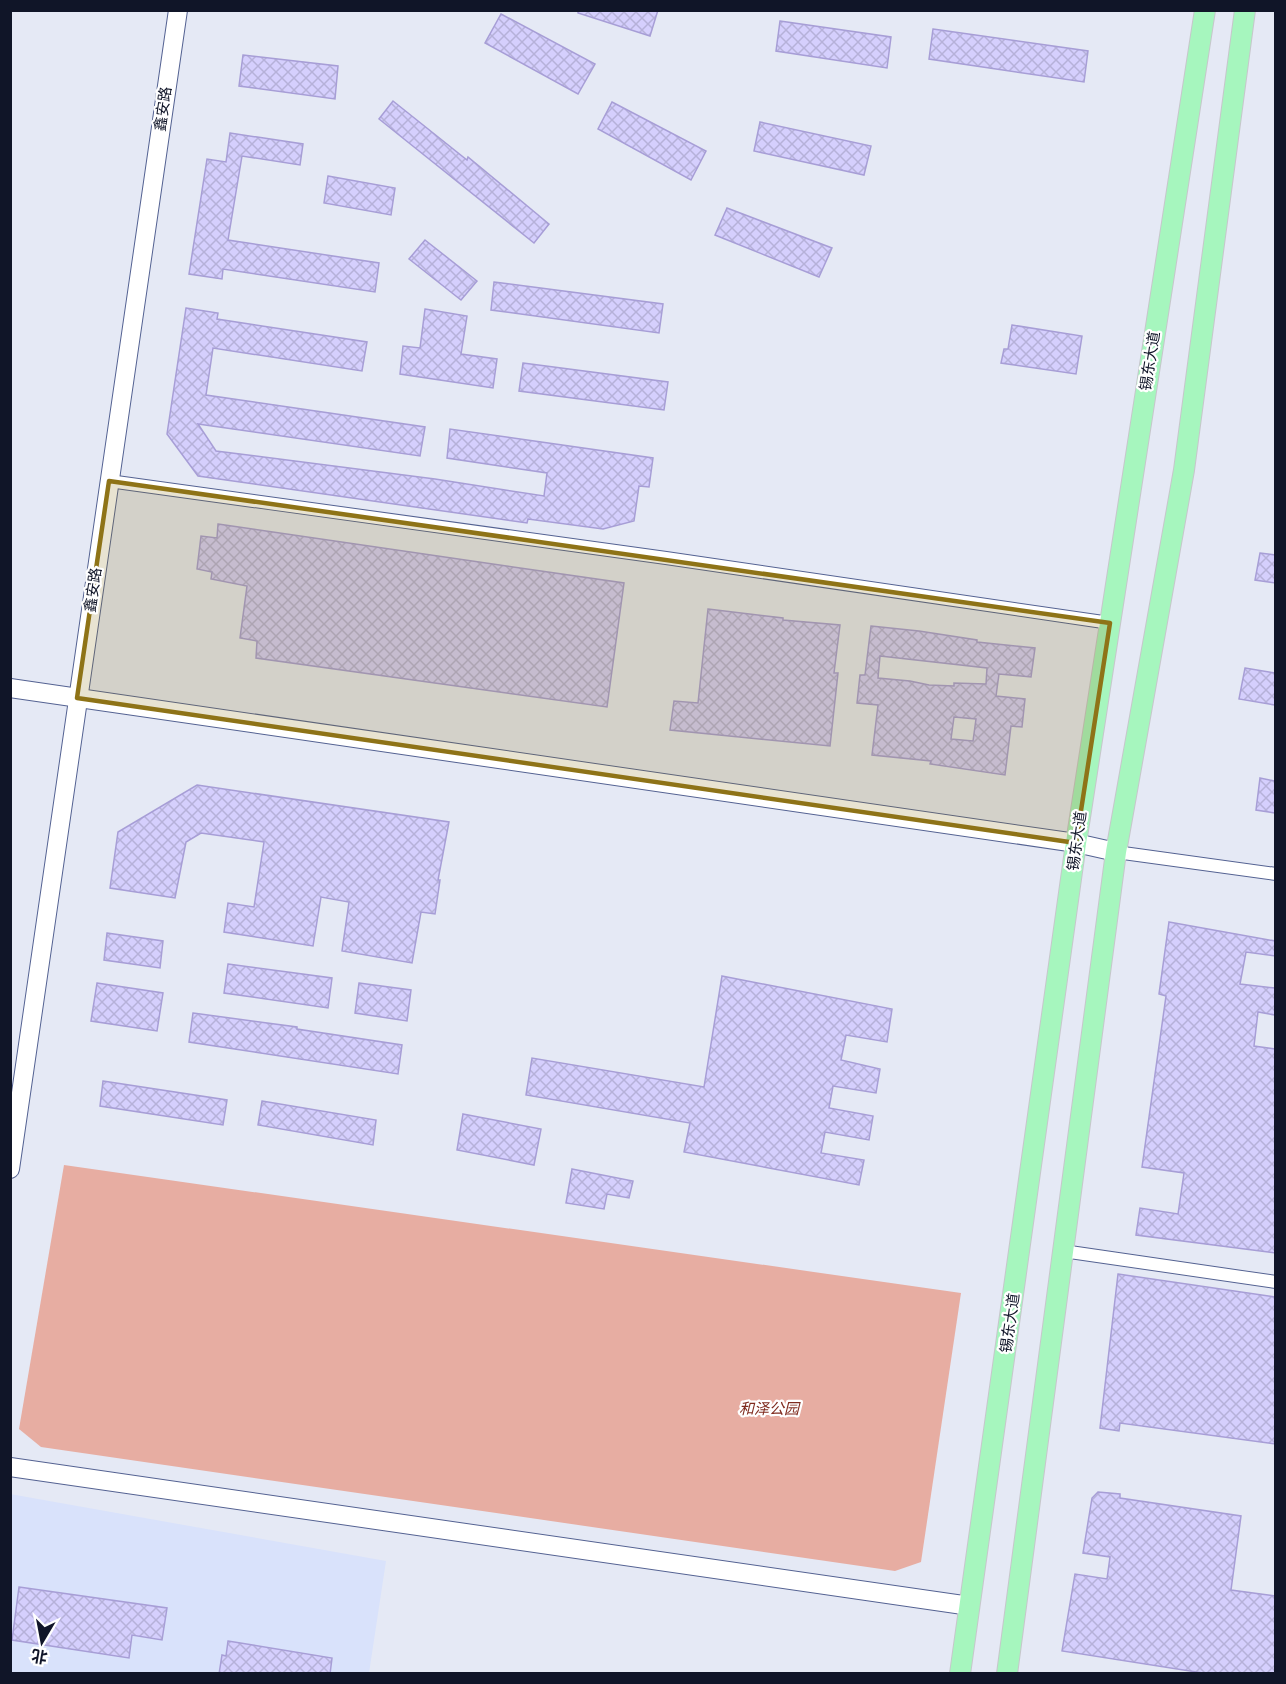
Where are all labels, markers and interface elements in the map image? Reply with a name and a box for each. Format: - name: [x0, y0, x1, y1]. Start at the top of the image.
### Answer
- street label: 鑫安路: [151, 85, 175, 133]
- street label: 锡东大道: [1136, 330, 1164, 392]
- street label: 鑫安路: [81, 566, 105, 614]
- street label: 锡东大道: [1064, 810, 1090, 872]
- street label: 锡东大道: [997, 1292, 1023, 1354]
- park label: 和泽公园: [739, 1400, 801, 1418]
- north arrow: [12, 1612, 72, 1672]
- text: 北: [30, 1646, 49, 1667]

